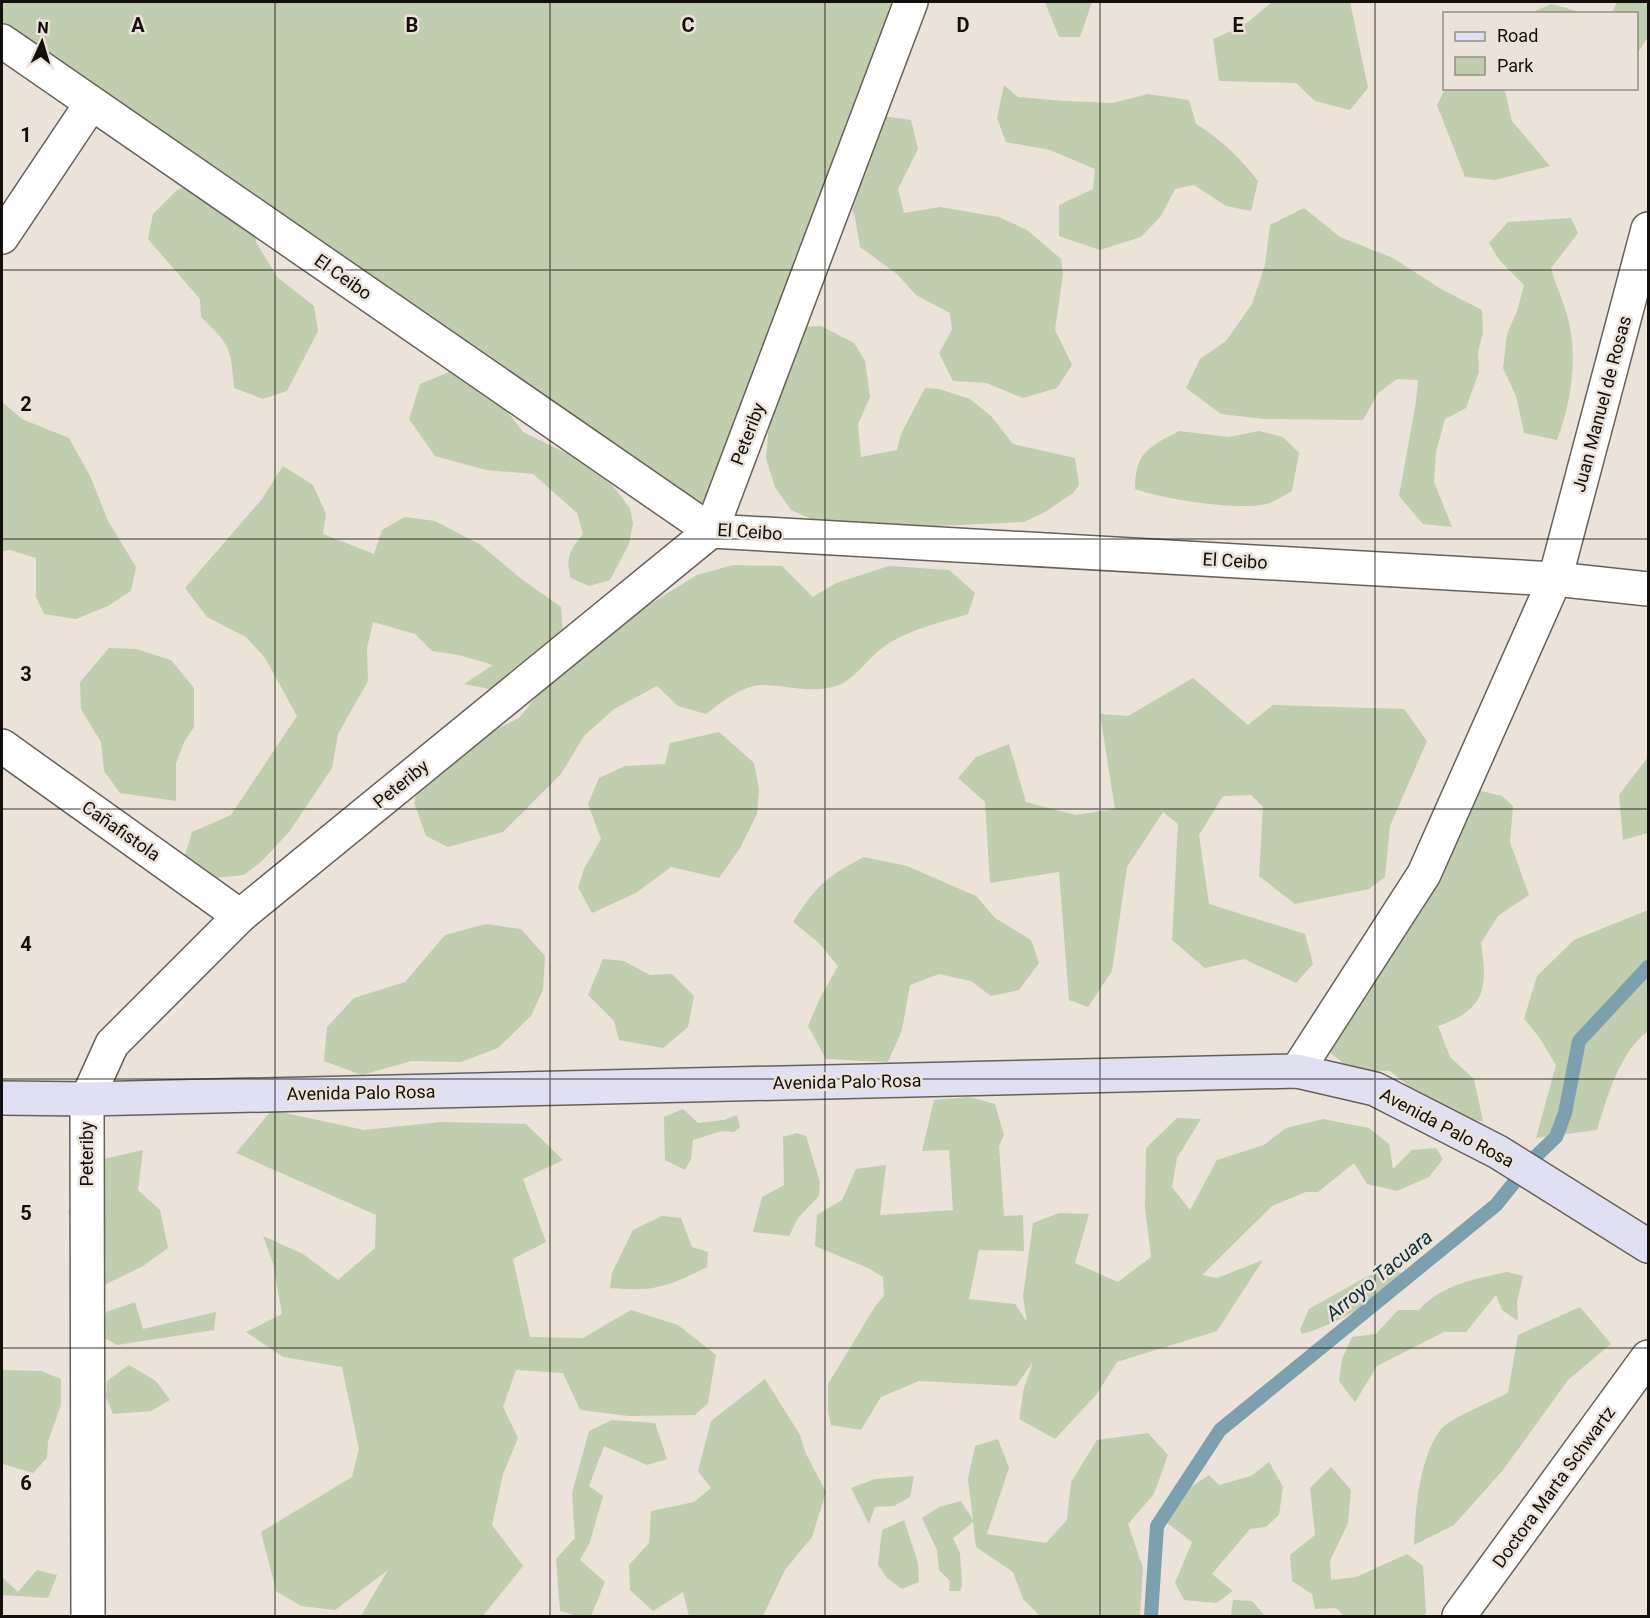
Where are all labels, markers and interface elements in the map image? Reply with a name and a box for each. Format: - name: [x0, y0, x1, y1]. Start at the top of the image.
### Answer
- north arrow: [12, 12, 72, 72]
- legend: [1443, 12, 1638, 90]
- text: A: [131, 13, 145, 37]
- text: B: [406, 13, 418, 37]
- text: C: [681, 13, 695, 37]
- text: D: [957, 13, 970, 37]
- text: E: [1232, 13, 1244, 37]
- text: N: [37, 18, 49, 37]
- text: Road: [1497, 25, 1538, 46]
- text: Park: [1497, 55, 1534, 76]
- text: 1: [20, 123, 32, 147]
- street label: El Ceibo: [311, 249, 376, 304]
- street label: Juan Manuel de Rosas: [1568, 313, 1635, 494]
- text: 2: [20, 392, 32, 416]
- street label: Peteriby: [726, 399, 769, 468]
- street label: El Ceibo: [717, 519, 783, 544]
- street label: El Ceibo: [1202, 548, 1268, 573]
- text: 3: [20, 662, 32, 686]
- street label: Peteriby: [369, 755, 433, 812]
- street label: Cañafistola: [78, 796, 164, 865]
- text: 4: [20, 932, 32, 956]
- street label: Avenida Palo Rosa: [772, 1070, 922, 1093]
- street label: Avenida Palo Rosa: [286, 1081, 436, 1104]
- street label: Avenida Palo Rosa: [1377, 1083, 1518, 1172]
- street label: Peteriby: [76, 1121, 97, 1187]
- text: 5: [20, 1201, 32, 1225]
- water label: Arroyo Tacuara: [1320, 1225, 1437, 1326]
- street label: Doctora Marta Schwartz: [1488, 1402, 1619, 1572]
- text: 6: [20, 1471, 32, 1495]

